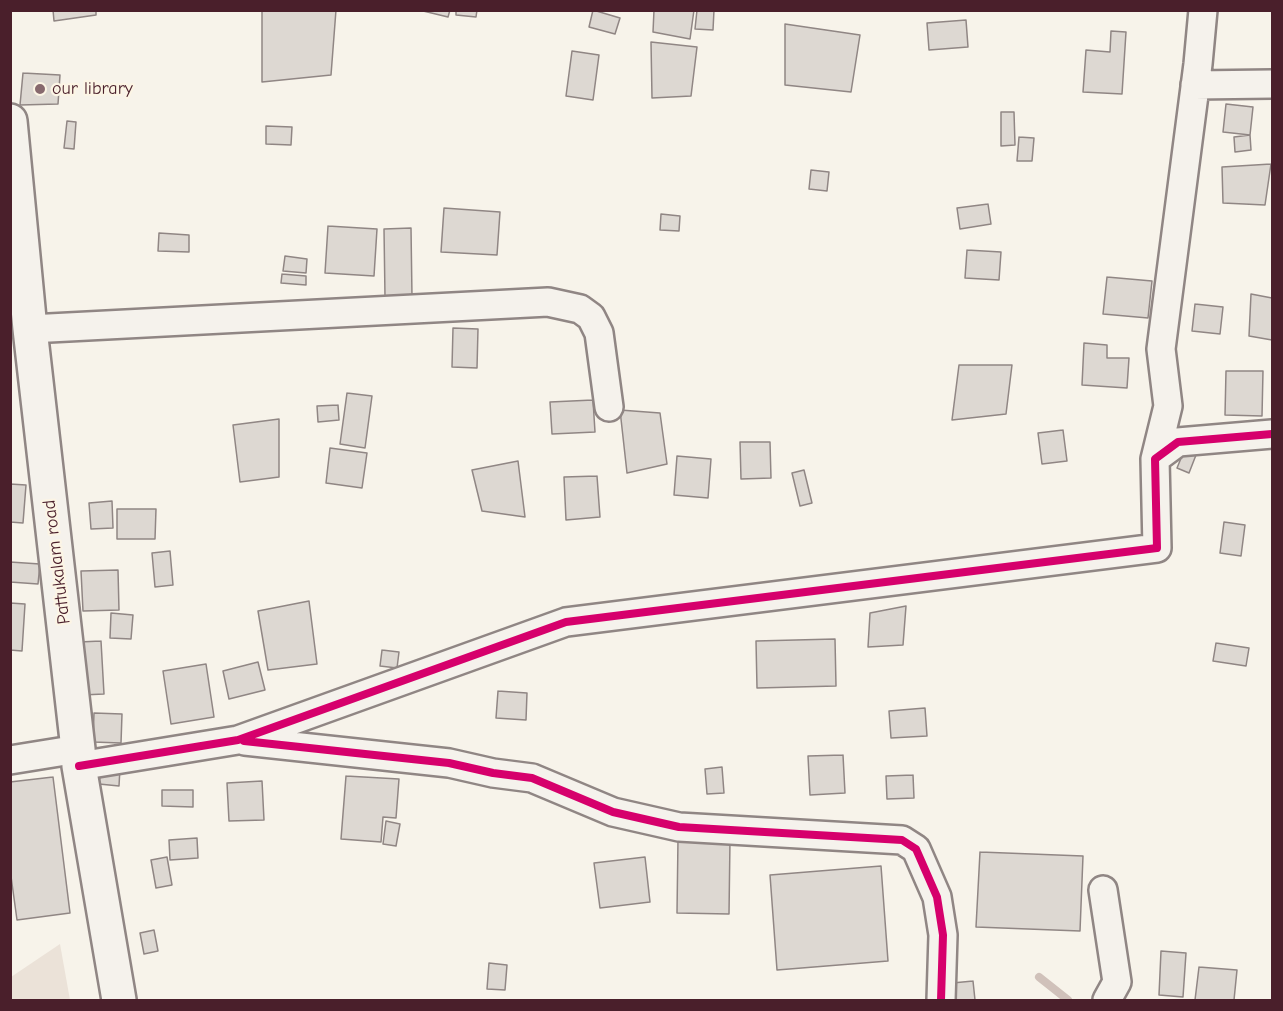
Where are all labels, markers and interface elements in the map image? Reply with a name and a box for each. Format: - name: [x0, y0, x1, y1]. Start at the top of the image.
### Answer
- place label: our library: [52, 78, 133, 100]
- marker: our library: [33, 82, 47, 96]
- street label: Pattukalam road: [39, 499, 75, 625]

